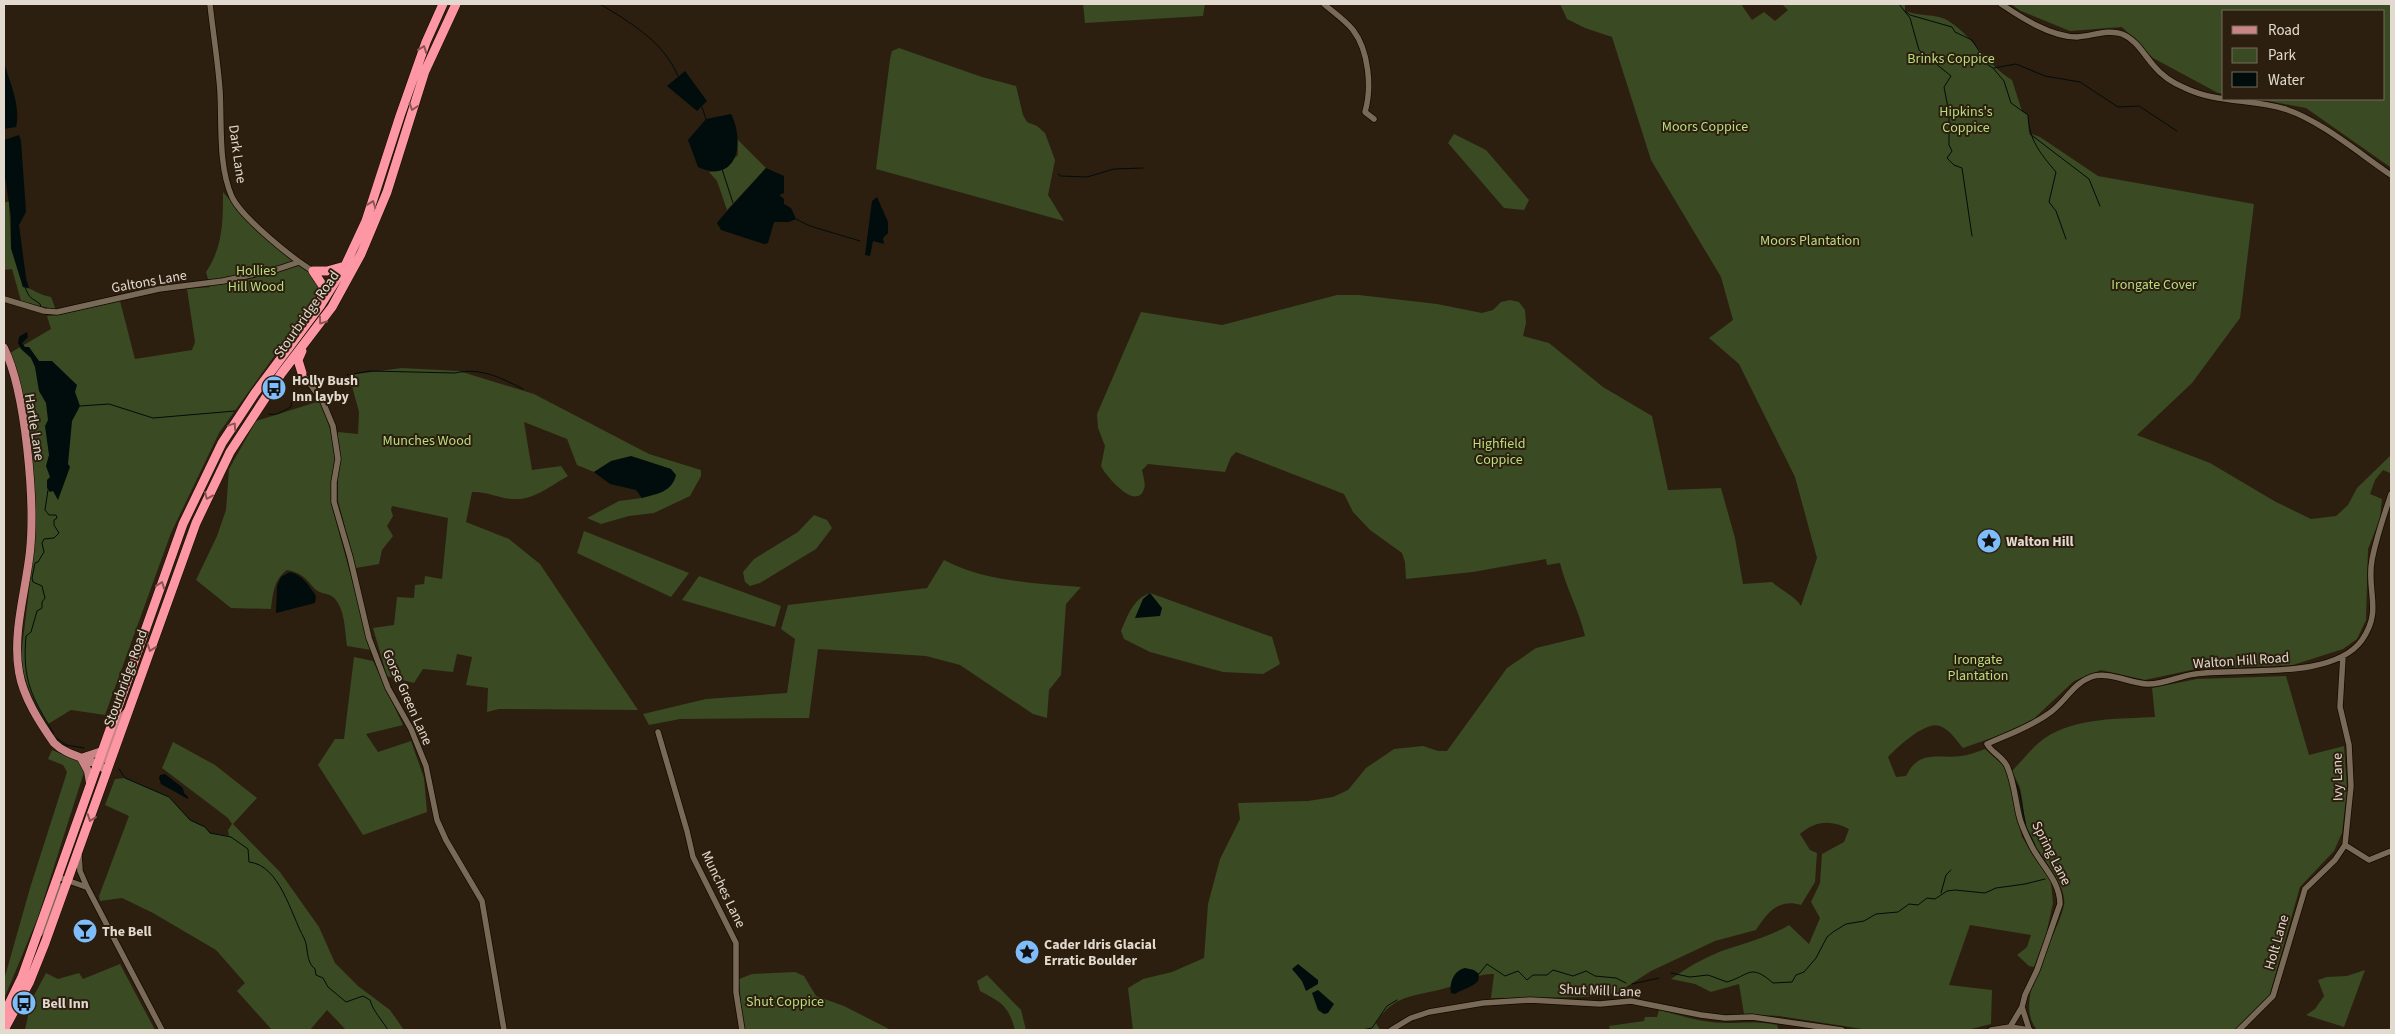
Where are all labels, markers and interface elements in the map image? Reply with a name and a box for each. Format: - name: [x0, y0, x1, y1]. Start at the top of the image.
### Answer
- legend: [2222, 10, 2385, 100]
- text: Road: [2268, 20, 2300, 41]
- text: Park: [2268, 45, 2297, 66]
- one-way arrow: [417, 46, 427, 54]
- park label: Brinks Coppice: [1907, 49, 1995, 69]
- text: Water: [2268, 70, 2305, 91]
- park label: Hipkins's Coppice: [1939, 102, 1993, 138]
- one-way arrow: [409, 103, 419, 111]
- park label: Moors Coppice: [1662, 117, 1748, 137]
- street label: Dark Lane: [223, 124, 251, 185]
- one-way arrow: [366, 200, 376, 208]
- park label: Moors Plantation: [1760, 231, 1860, 251]
- park label: Hollies Hill Wood: [228, 261, 284, 297]
- street label: Galtons Lane: [110, 266, 188, 298]
- street label: Stourbridge Road: [269, 267, 344, 362]
- park label: Irongate Cover: [2111, 275, 2197, 295]
- one-way arrow: [319, 315, 328, 325]
- place label: Holly Bush Inn layby: [292, 371, 358, 407]
- bus stop icon: Holly Bush Inn layby: [261, 375, 287, 401]
- street label: Hartle Lane: [19, 392, 49, 462]
- one-way arrow: [227, 422, 236, 432]
- park label: Munches Wood: [382, 431, 472, 451]
- park label: Highfield Coppice: [1472, 434, 1526, 470]
- one-way arrow: [204, 491, 215, 500]
- place icon: Walton Hill: [1976, 528, 2002, 554]
- place label: Walton Hill: [2006, 532, 2074, 552]
- one-way arrow: [155, 581, 165, 590]
- street label: Stourbridge Road: [99, 627, 153, 730]
- one-way arrow: [147, 643, 157, 651]
- street label: Gorse Green Lane: [377, 646, 437, 748]
- street label: Walton Hill Road: [2192, 648, 2290, 674]
- park label: Irongate Plantation: [1948, 650, 2008, 686]
- street label: Ivy Lane: [2328, 753, 2348, 801]
- one-way arrow: [86, 814, 96, 822]
- street label: Spring Lane: [2026, 818, 2076, 889]
- street label: Munches Lane: [696, 848, 750, 931]
- street label: Holt Lane: [2260, 912, 2294, 972]
- bar icon: The Bell: [72, 918, 98, 944]
- place label: The Bell: [102, 922, 152, 942]
- place label: Cader Idris Glacial Erratic Boulder: [1044, 935, 1156, 971]
- place icon: Cader Idris Glacial Erratic Boulder: [1014, 939, 1040, 965]
- street label: Shut Mill Lane: [1559, 980, 1641, 1002]
- bus stop icon: Bell Inn: [11, 990, 37, 1016]
- park label: Shut Coppice: [746, 992, 824, 1012]
- place label: Bell Inn: [42, 994, 89, 1014]

